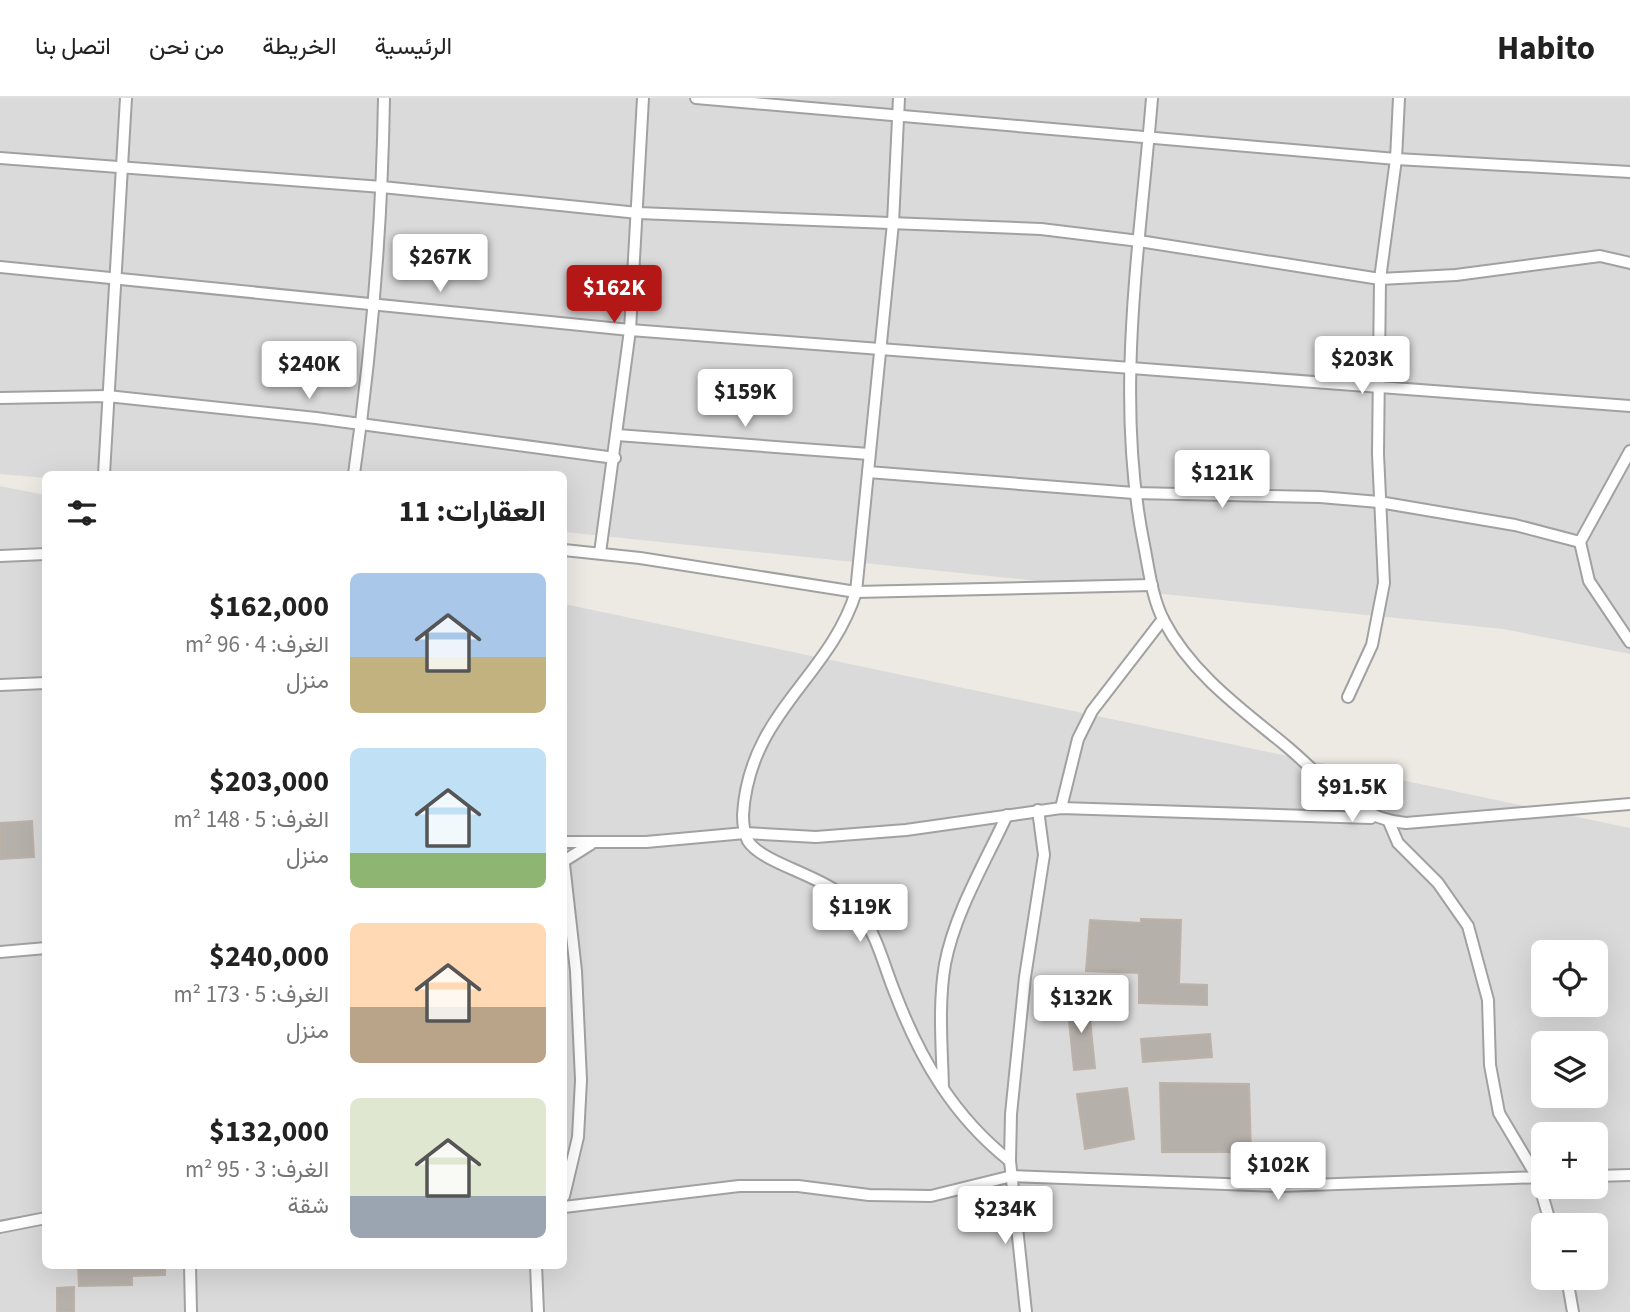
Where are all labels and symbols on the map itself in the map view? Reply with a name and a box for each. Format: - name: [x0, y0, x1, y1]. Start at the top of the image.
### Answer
- pin: $267K: [391, 234, 489, 294]
- pin: $162K: [565, 266, 663, 325]
- pin: $203K: [1313, 336, 1411, 396]
- pin: $240K: [260, 342, 358, 401]
- pin: $159K: [696, 370, 794, 429]
- pin: $121K: [1173, 450, 1271, 510]
- pin: $91.5K: [1295, 764, 1409, 824]
- pin: $119K: [811, 884, 909, 944]
- pin: $132K: [1032, 976, 1130, 1035]
- pin: $102K: [1229, 1142, 1327, 1202]
- pin: $234K: [956, 1186, 1054, 1246]

